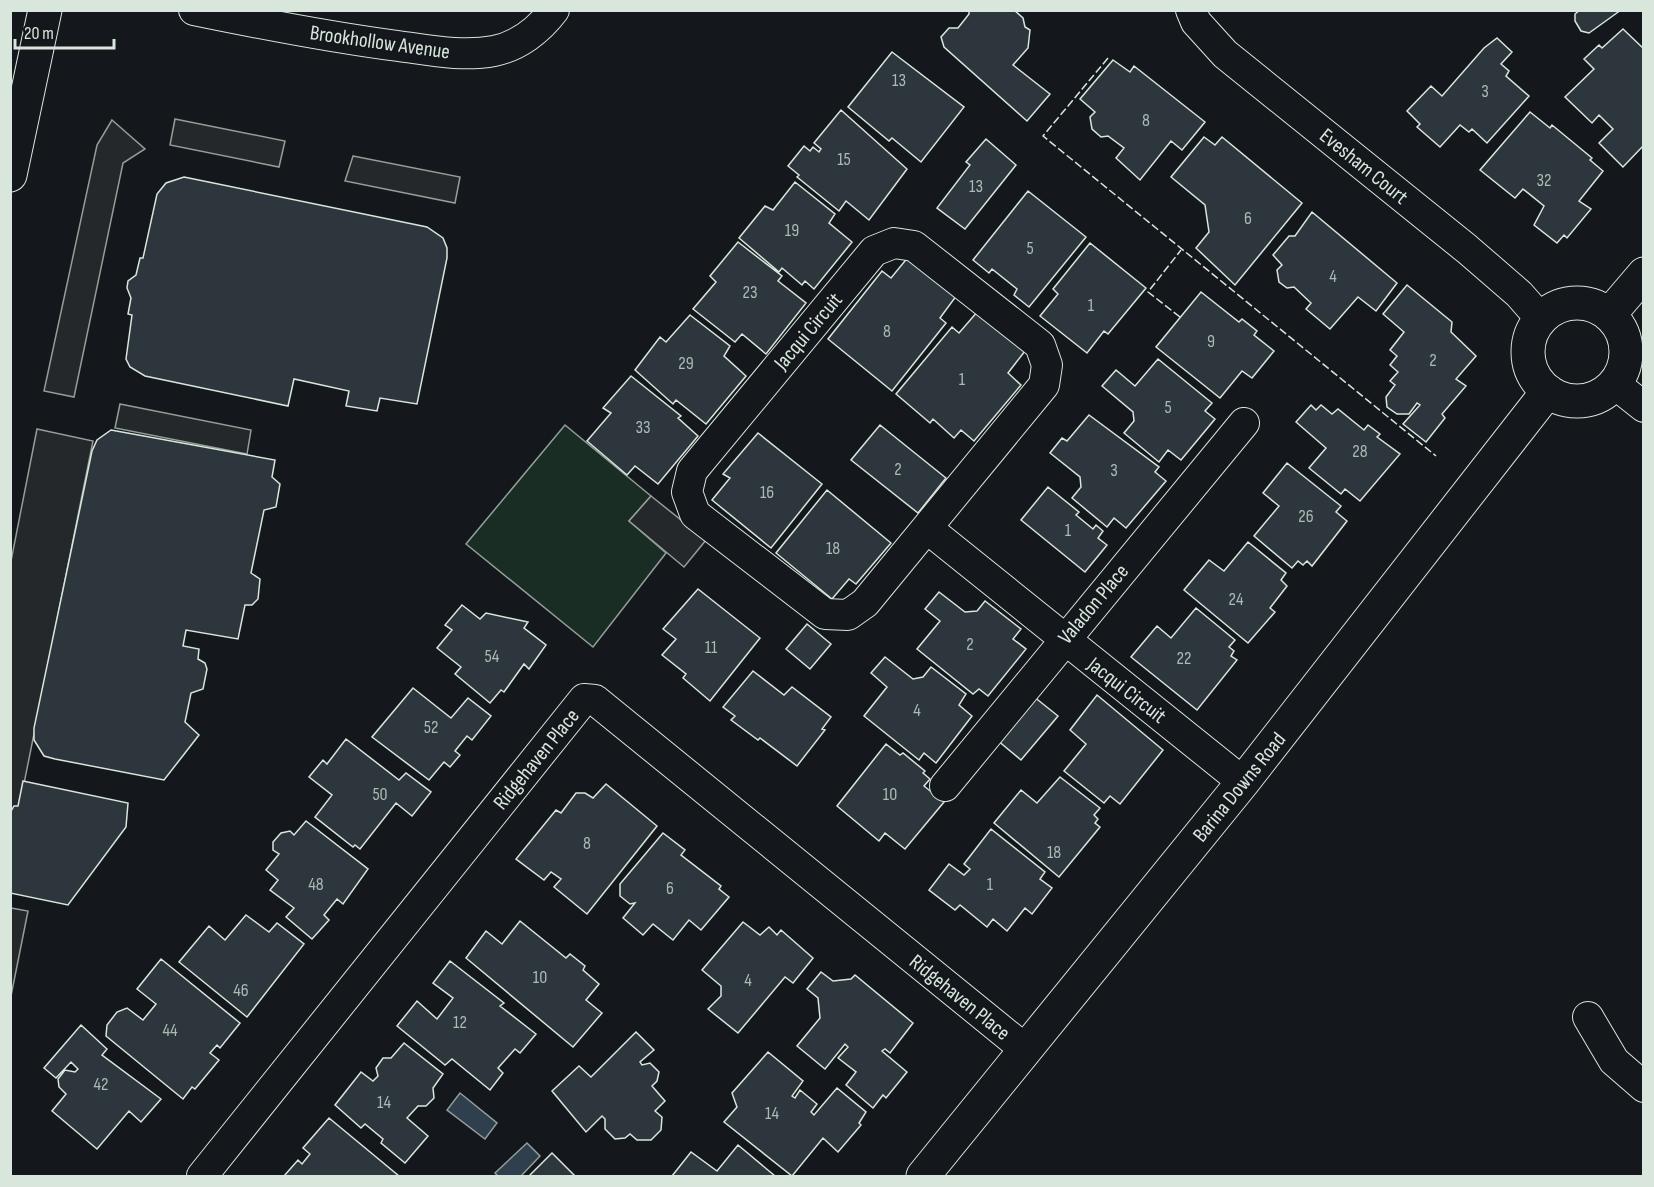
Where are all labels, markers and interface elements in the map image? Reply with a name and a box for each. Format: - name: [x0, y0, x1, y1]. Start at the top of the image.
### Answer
- scale bar: [15, 12, 114, 50]
- street label: Brookhollow Avenue: [308, 20, 452, 65]
- text: 20 m: [24, 23, 54, 44]
- house number: 13: [892, 70, 906, 91]
- house number: 3: [1481, 81, 1489, 102]
- house number: 8: [1142, 110, 1150, 131]
- street label: Evesham Court: [1314, 123, 1413, 210]
- house number: 15: [837, 149, 851, 170]
- house number: 32: [1537, 170, 1551, 191]
- house number: 13: [969, 176, 983, 197]
- house number: 6: [1244, 208, 1252, 229]
- house number: 19: [785, 220, 799, 241]
- house number: 5: [1026, 238, 1034, 259]
- house number: 4: [1329, 266, 1337, 287]
- house number: 23: [743, 282, 758, 303]
- street label: Jacqui Circuit: [768, 288, 848, 376]
- house number: 1: [1088, 295, 1095, 316]
- house number: 8: [883, 321, 891, 342]
- house number: 9: [1207, 331, 1215, 352]
- house number: 2: [1429, 350, 1437, 371]
- house number: 29: [678, 353, 694, 374]
- house number: 1: [959, 369, 966, 390]
- house number: 5: [1164, 397, 1172, 418]
- house number: 33: [635, 417, 651, 438]
- house number: 28: [1352, 441, 1368, 462]
- house number: 2: [894, 459, 902, 480]
- house number: 3: [1110, 460, 1118, 481]
- house number: 16: [760, 482, 774, 503]
- house number: 26: [1298, 506, 1314, 527]
- house number: 1: [1065, 520, 1072, 541]
- house number: 18: [826, 538, 840, 559]
- street label: Valadon Place: [1053, 559, 1134, 649]
- house number: 24: [1229, 589, 1244, 610]
- house number: 2: [966, 634, 974, 655]
- house number: 11: [705, 637, 718, 658]
- house number: 54: [485, 646, 500, 667]
- house number: 22: [1177, 648, 1191, 669]
- street label: Jacqui Circuit: [1082, 651, 1171, 729]
- house number: 4: [913, 700, 921, 721]
- street label: Ridgehaven Place: [488, 704, 585, 815]
- house number: 52: [424, 717, 438, 738]
- street label: Barina Downs Road: [1188, 728, 1291, 847]
- house number: 50: [372, 784, 388, 805]
- house number: 10: [883, 784, 897, 805]
- house number: 8: [583, 833, 591, 854]
- house number: 18: [1047, 842, 1061, 863]
- house number: 48: [308, 874, 324, 895]
- house number: 1: [987, 874, 994, 895]
- house number: 6: [666, 878, 674, 899]
- street label: Ridgehaven Place: [904, 949, 1015, 1046]
- house number: 10: [533, 967, 547, 988]
- house number: 4: [744, 970, 752, 991]
- house number: 46: [233, 980, 249, 1001]
- house number: 12: [453, 1012, 467, 1033]
- house number: 44: [162, 1020, 178, 1041]
- house number: 42: [93, 1074, 109, 1095]
- house number: 14: [377, 1092, 391, 1113]
- house number: 14: [765, 1103, 779, 1124]

